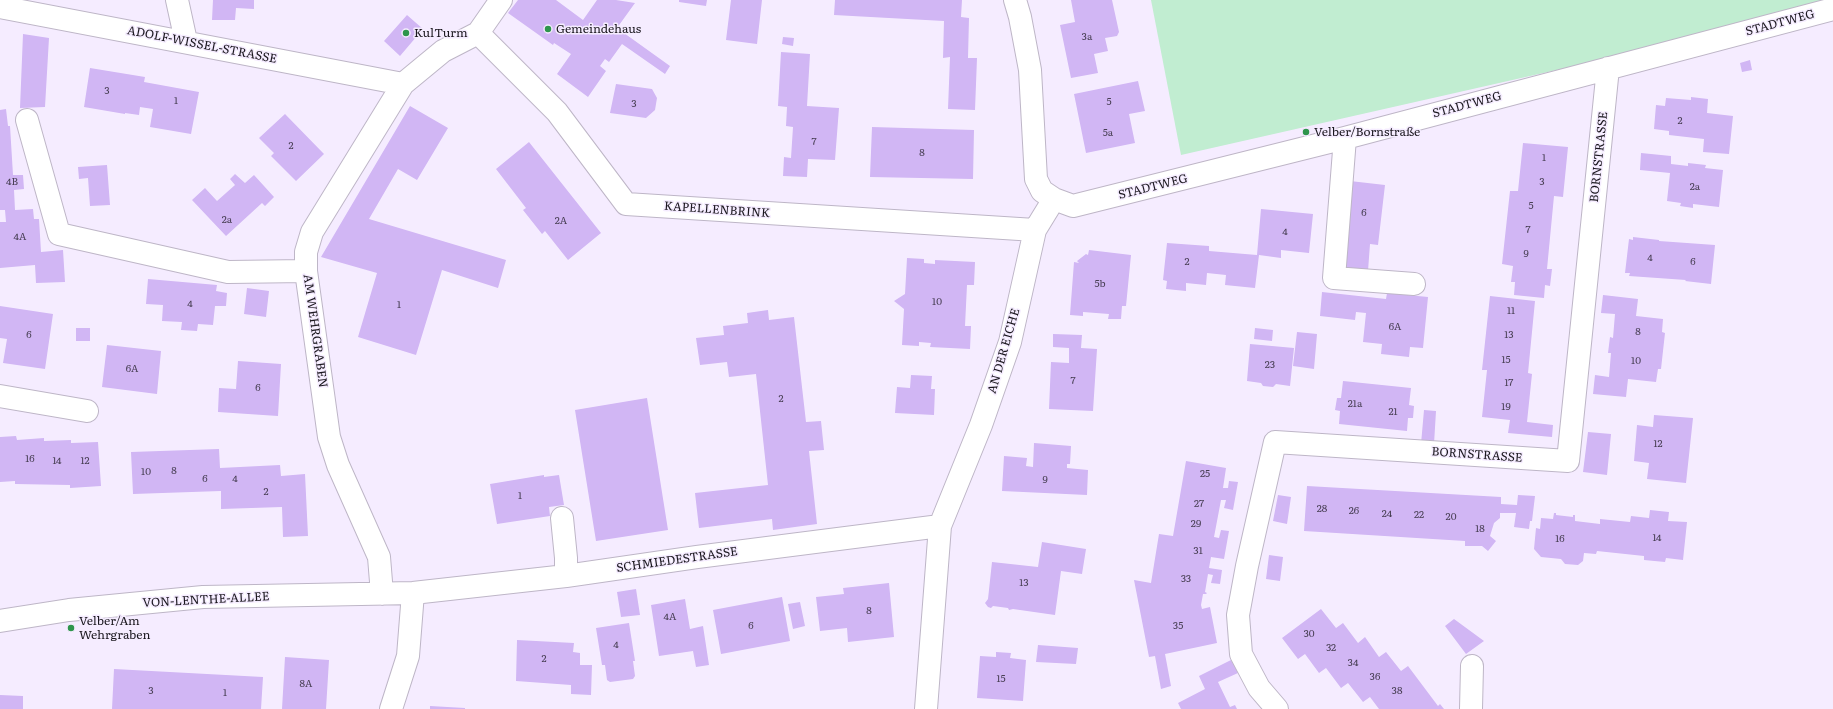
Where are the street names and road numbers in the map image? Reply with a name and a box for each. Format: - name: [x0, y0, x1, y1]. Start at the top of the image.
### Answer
- street label: STADTWEG: [1744, 7, 1816, 39]
- street label: ADOLF-WISSEL-STRASSE: [126, 23, 278, 67]
- street label: STADTWEG: [1431, 89, 1503, 121]
- street label: BORNSTRASSE: [1587, 111, 1611, 203]
- street label: STADTWEG: [1117, 171, 1189, 203]
- street label: KAPELLENBRINK: [663, 199, 771, 221]
- street label: AM WEHRGRABEN: [300, 273, 330, 389]
- street label: AN DER EICHE: [985, 307, 1023, 395]
- street label: BORNSTRASSE: [1431, 445, 1523, 465]
- street label: SCHMIEDESTRASSE: [615, 544, 739, 576]
- street label: VON-LENTHE-ALLEE: [142, 589, 270, 611]

